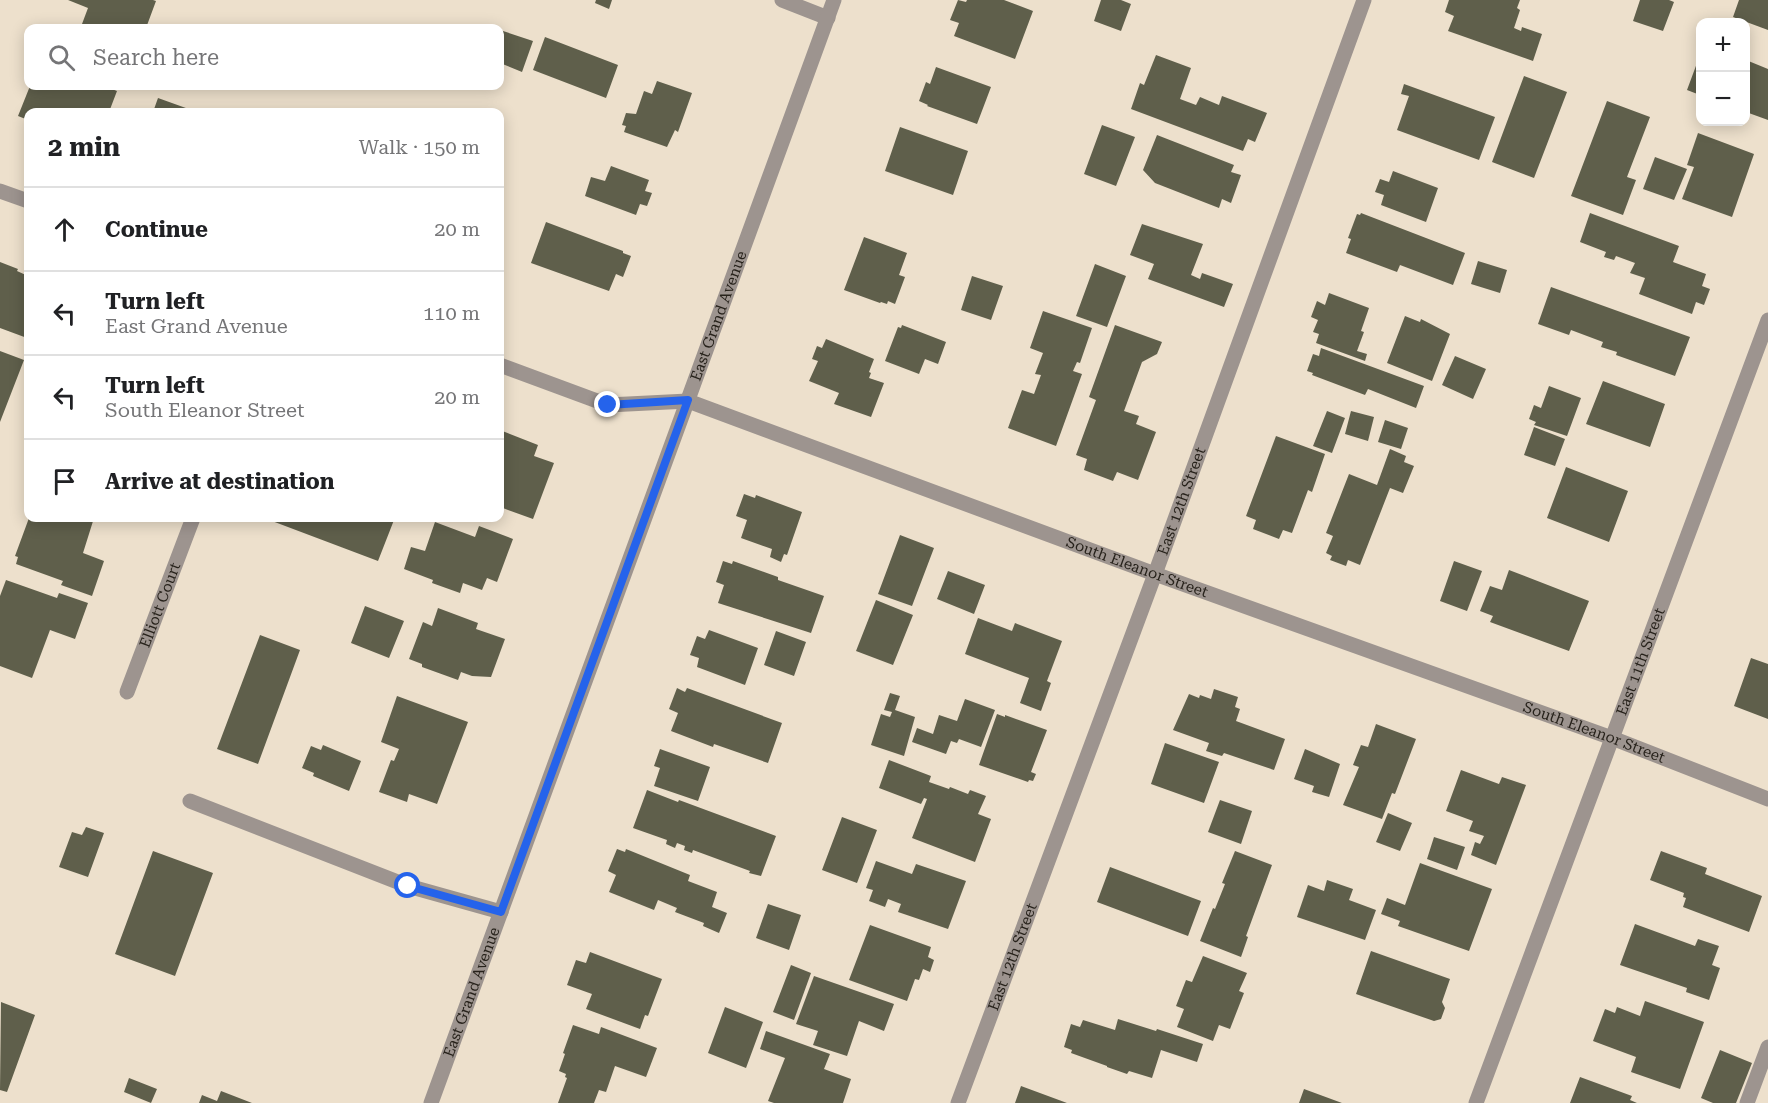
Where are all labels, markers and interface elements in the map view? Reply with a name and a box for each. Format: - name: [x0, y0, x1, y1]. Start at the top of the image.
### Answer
- map controls: [1696, 18, 1750, 126]
- button: +: [1696, 18, 1750, 72]
- search box: [24, 24, 504, 90]
- icon: search: [45, 41, 78, 74]
- text: Search here: [93, 45, 219, 70]
- button: −: [1696, 72, 1750, 126]
- text: 2 min: [48, 132, 120, 162]
- text: Walk · 150 m: [359, 135, 480, 159]
- icon: ahead: [48, 213, 81, 246]
- text: Continue: [105, 217, 208, 242]
- text: 20 m: [434, 217, 480, 241]
- street label: East Grand Avenue: [687, 248, 751, 383]
- text: Turn left: [105, 289, 205, 314]
- icon: left: [48, 297, 81, 330]
- text: 110 m: [423, 301, 480, 325]
- text: East Grand Avenue: [105, 314, 288, 338]
- text: Turn left: [105, 373, 205, 398]
- icon: left: [48, 381, 81, 414]
- text: 20 m: [434, 385, 480, 409]
- route end: [594, 391, 620, 417]
- text: South Eleanor Street: [105, 398, 305, 422]
- street label: East 12th Street: [1154, 444, 1210, 558]
- icon: arrive: [48, 465, 81, 498]
- text: Arrive at destination: [105, 469, 334, 494]
- street label: South Eleanor Street: [1064, 533, 1211, 601]
- street label: Elliott Court: [136, 560, 184, 650]
- street label: East 11th Street: [1612, 605, 1669, 718]
- street label: South Eleanor Street: [1521, 698, 1668, 767]
- route start: [394, 872, 420, 898]
- street label: East 12th Street: [984, 900, 1041, 1013]
- street label: East Grand Avenue: [439, 925, 503, 1060]

